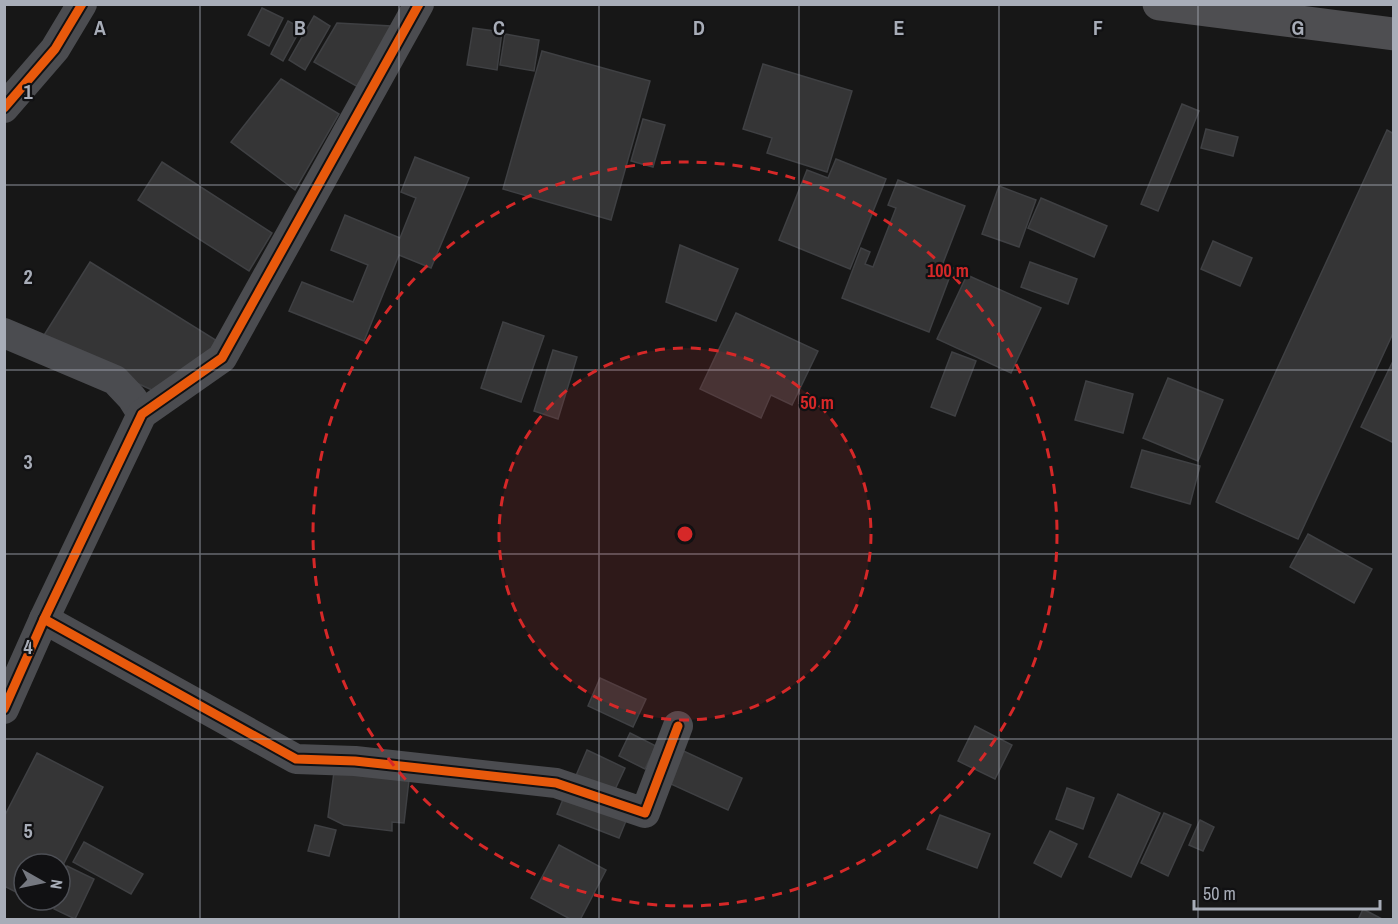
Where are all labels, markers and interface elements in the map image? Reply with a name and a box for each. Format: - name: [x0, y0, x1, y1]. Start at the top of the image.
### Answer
- text: A: [94, 14, 106, 41]
- text: B: [294, 14, 306, 41]
- text: C: [493, 14, 505, 41]
- text: D: [693, 14, 705, 41]
- text: E: [894, 14, 905, 41]
- text: F: [1093, 14, 1103, 41]
- text: G: [1292, 14, 1304, 41]
- text: 1: [23, 78, 33, 105]
- text: 100 m: [927, 258, 969, 283]
- text: 2: [23, 263, 33, 290]
- text: 50 m: [800, 390, 834, 415]
- text: 3: [23, 448, 33, 475]
- centre of rings: [675, 524, 695, 544]
- text: 4: [23, 633, 33, 660]
- text: 5: [23, 817, 33, 844]
- north arrow: [12, 852, 72, 912]
- scale bar: [1194, 873, 1380, 911]
- text: N: [45, 878, 68, 891]
- text: 50 m: [1203, 881, 1236, 906]

